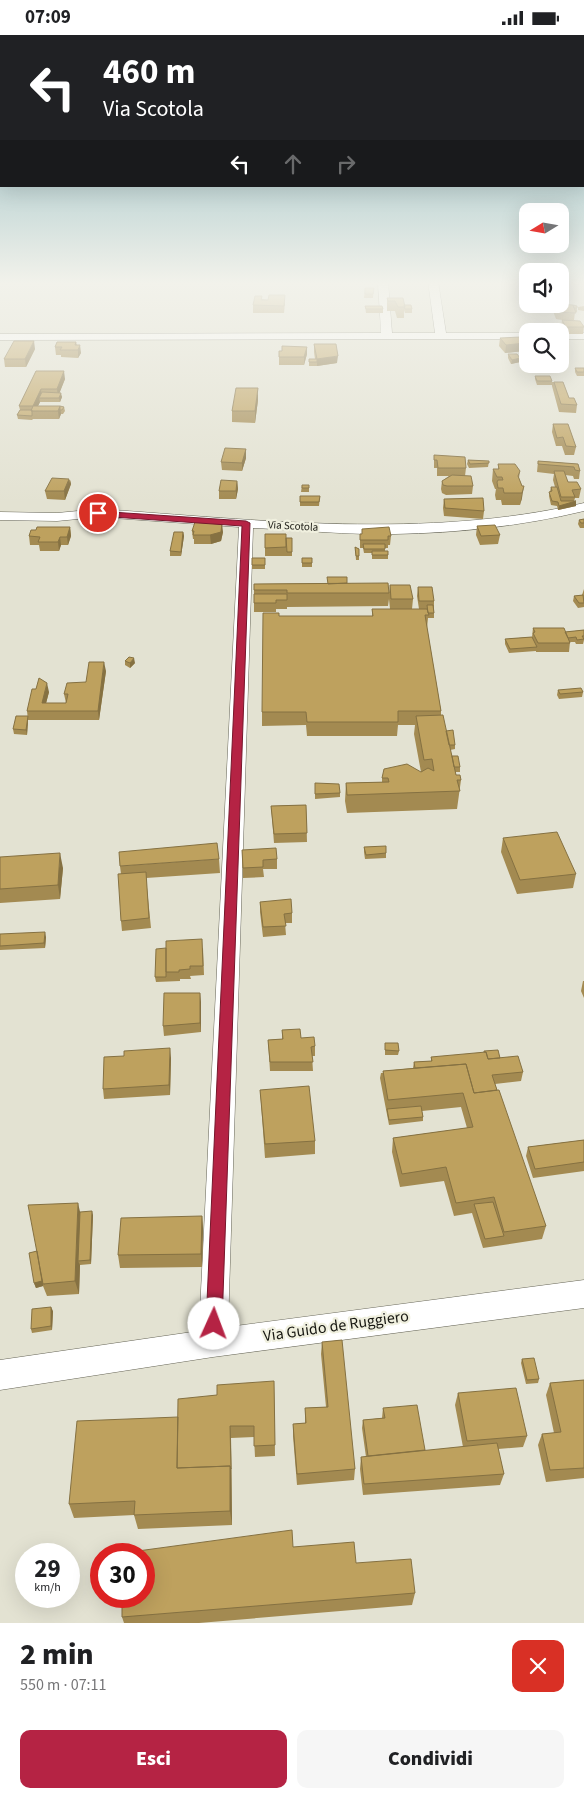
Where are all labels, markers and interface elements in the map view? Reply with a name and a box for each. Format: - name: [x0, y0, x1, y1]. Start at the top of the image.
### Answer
- text: 07:09: [25, 4, 71, 31]
- text: 460 m: [103, 47, 195, 97]
- icon: left: [20, 55, 85, 120]
- text: Via Scotola: [103, 93, 204, 125]
- icon: left: [226, 150, 254, 178]
- icon: ahead: [279, 150, 307, 178]
- icon: right: [332, 150, 360, 178]
- north arrow: [519, 203, 569, 253]
- map controls: [519, 203, 569, 373]
- button: sound: [519, 263, 569, 313]
- button: search: [519, 323, 569, 373]
- pin: [77, 492, 119, 534]
- icon: arrive: [84, 499, 112, 527]
- street label: Via Scotola: [267, 517, 319, 535]
- position arrow: [187, 1297, 239, 1349]
- street label: Via Guido de Ruggiero: [262, 1305, 410, 1347]
- speed limit sign: 30: [90, 1543, 155, 1608]
- text: 29: [34, 1551, 61, 1587]
- text: km/h: [34, 1579, 61, 1596]
- text: 2 min: [20, 1633, 94, 1676]
- button: close: [512, 1640, 564, 1692]
- text: 550 m · 07:11: [20, 1674, 107, 1696]
- button: Esci: [20, 1730, 287, 1788]
- button: Condividi: [297, 1730, 564, 1788]

